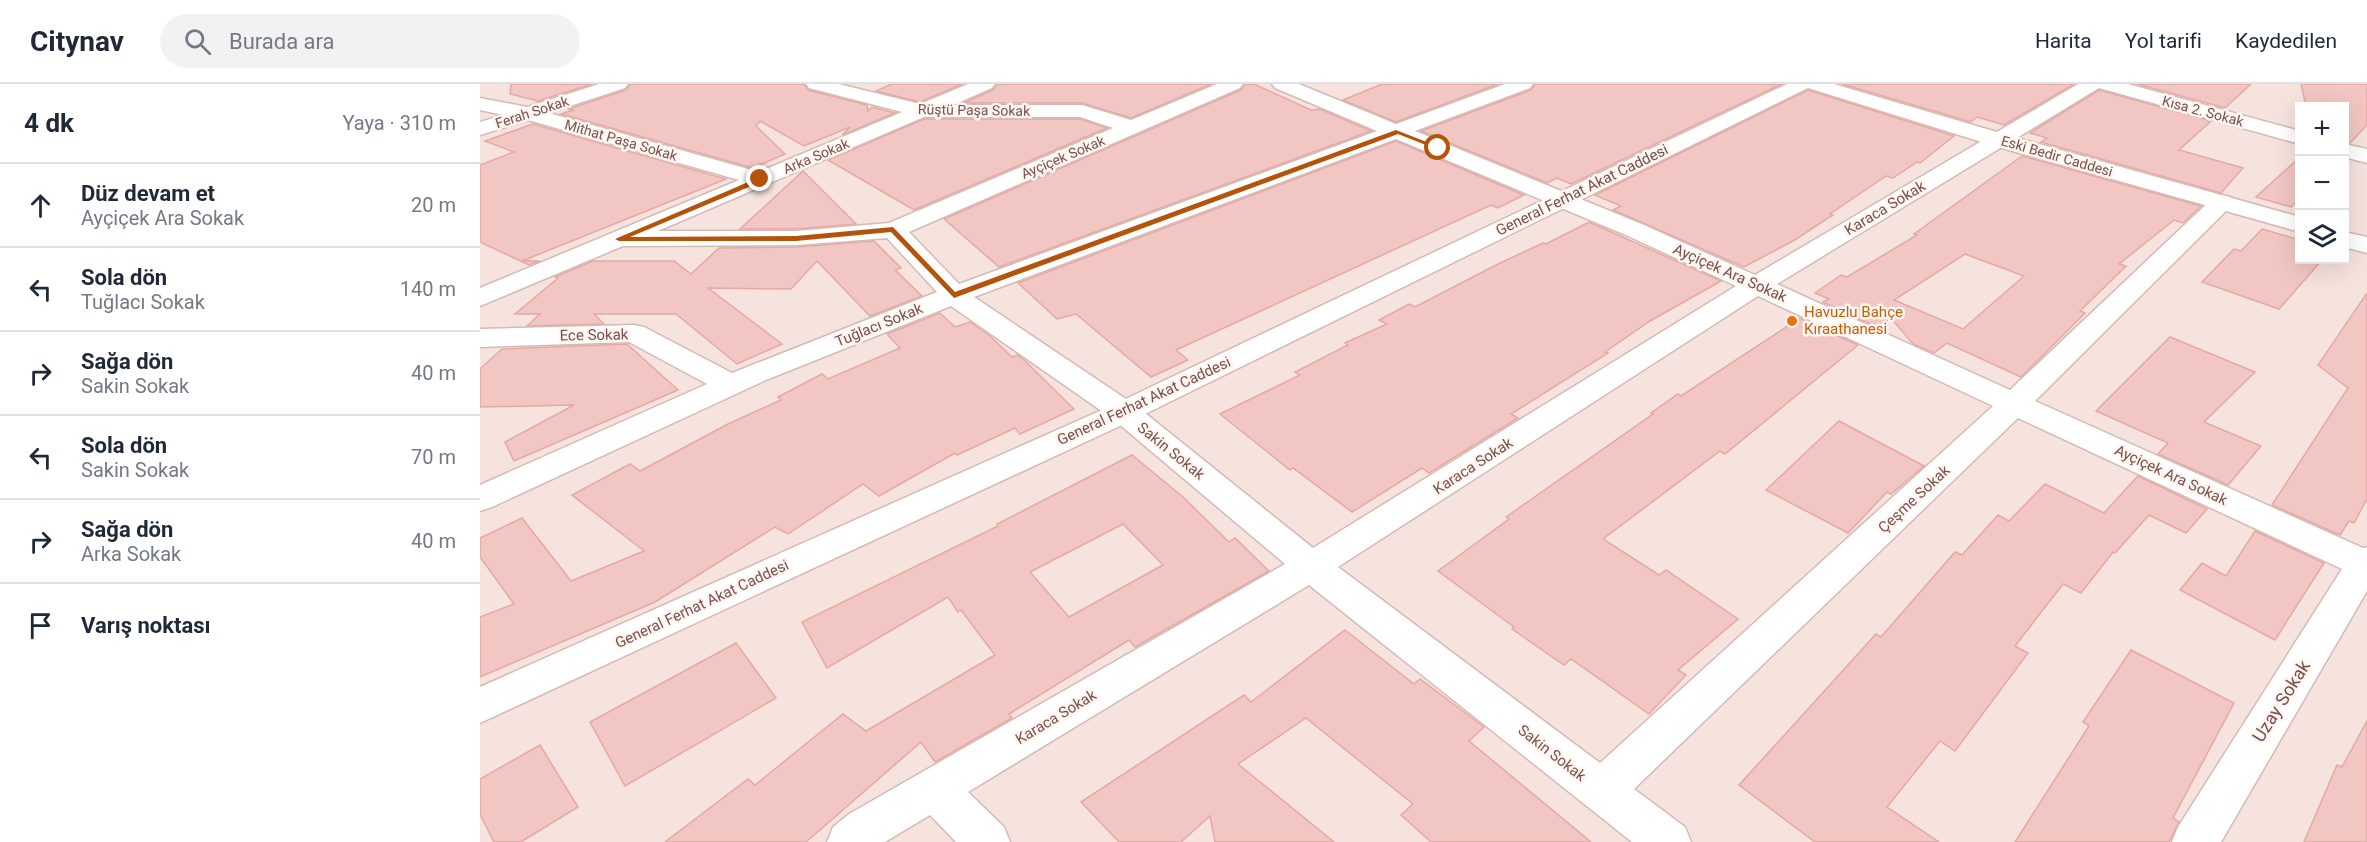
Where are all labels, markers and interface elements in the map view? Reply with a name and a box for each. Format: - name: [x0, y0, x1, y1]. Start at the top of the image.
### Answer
- search box: [160, 14, 580, 68]
- text: Citynav: [30, 25, 124, 58]
- icon: search: [181, 25, 214, 58]
- text: Burada ara: [229, 29, 335, 54]
- text: Harita: [2035, 29, 2092, 53]
- text: Yol tarifi: [2125, 29, 2202, 53]
- text: Kaydedilen: [2235, 29, 2337, 53]
- street label: Ferah Sokak: [493, 92, 572, 131]
- street label: Kısa 2. Sokak: [2161, 92, 2246, 130]
- street label: Rüştü Paşa Sokak: [918, 101, 1031, 119]
- map controls: [2295, 102, 2349, 264]
- button: +: [2295, 102, 2349, 156]
- text: 4 dk: [24, 108, 74, 138]
- text: Yaya · 310 m: [342, 111, 456, 135]
- street label: Mithat Paşa Sokak: [563, 116, 680, 164]
- street label: Ayçiçek Sokak: [1019, 132, 1108, 182]
- street label: Eski Bedir Caddesi: [1999, 132, 2115, 180]
- route start: [1424, 134, 1450, 160]
- street label: Arka Sokak: [781, 135, 852, 177]
- street label: General Ferhat Akat Caddesi: [1493, 140, 1671, 240]
- button: −: [2295, 156, 2349, 210]
- route end: [746, 165, 772, 191]
- street label: Karaca Sokak: [1841, 177, 1929, 239]
- text: Düz devam et: [81, 181, 215, 206]
- icon: ahead: [24, 189, 57, 222]
- text: 20 m: [411, 193, 456, 217]
- text: Ayçiçek Ara Sokak: [81, 206, 244, 230]
- button: layers: [2295, 210, 2349, 264]
- street label: Ayçiçek Ara Sokak: [1670, 240, 1790, 306]
- text: Sola dön: [81, 265, 167, 290]
- icon: left: [24, 273, 57, 306]
- text: 140 m: [400, 277, 456, 301]
- text: Tuğlacı Sokak: [81, 290, 205, 314]
- street label: Tuğlacı Sokak: [833, 299, 926, 351]
- place label: Havuzlu Bahçe Kıraathanesi: [1804, 303, 1903, 338]
- marker: Havuzlu Bahçe Kıraathanesi: [1785, 314, 1799, 328]
- street label: Ece Sokak: [559, 325, 629, 345]
- text: Sağa dön: [81, 349, 173, 374]
- street label: General Ferhat Akat Caddesi: [1054, 353, 1234, 449]
- icon: right: [24, 357, 57, 390]
- text: 40 m: [411, 361, 456, 385]
- text: Sakin Sokak: [81, 374, 189, 398]
- street label: Sakin Sokak: [1134, 418, 1208, 484]
- text: Sola dön: [81, 433, 167, 458]
- street label: Karaca Sokak: [1430, 433, 1516, 498]
- icon: left: [24, 441, 57, 474]
- street label: Ayçiçek Ara Sokak: [2112, 441, 2231, 509]
- text: 70 m: [411, 445, 456, 469]
- text: Sakin Sokak: [81, 458, 189, 482]
- street label: Çeşme Sokak: [1875, 461, 1954, 537]
- text: Sağa dön: [81, 517, 173, 542]
- icon: right: [24, 525, 57, 558]
- text: 40 m: [411, 529, 456, 553]
- text: Arka Sokak: [81, 542, 181, 566]
- street label: General Ferhat Akat Caddesi: [612, 556, 792, 652]
- icon: arrive: [24, 609, 57, 642]
- text: Varış noktası: [81, 613, 211, 638]
- street label: Uzay Sokak: [2248, 656, 2315, 746]
- street label: Karaca Sokak: [1012, 686, 1100, 748]
- street label: Sakin Sokak: [1514, 721, 1590, 785]

